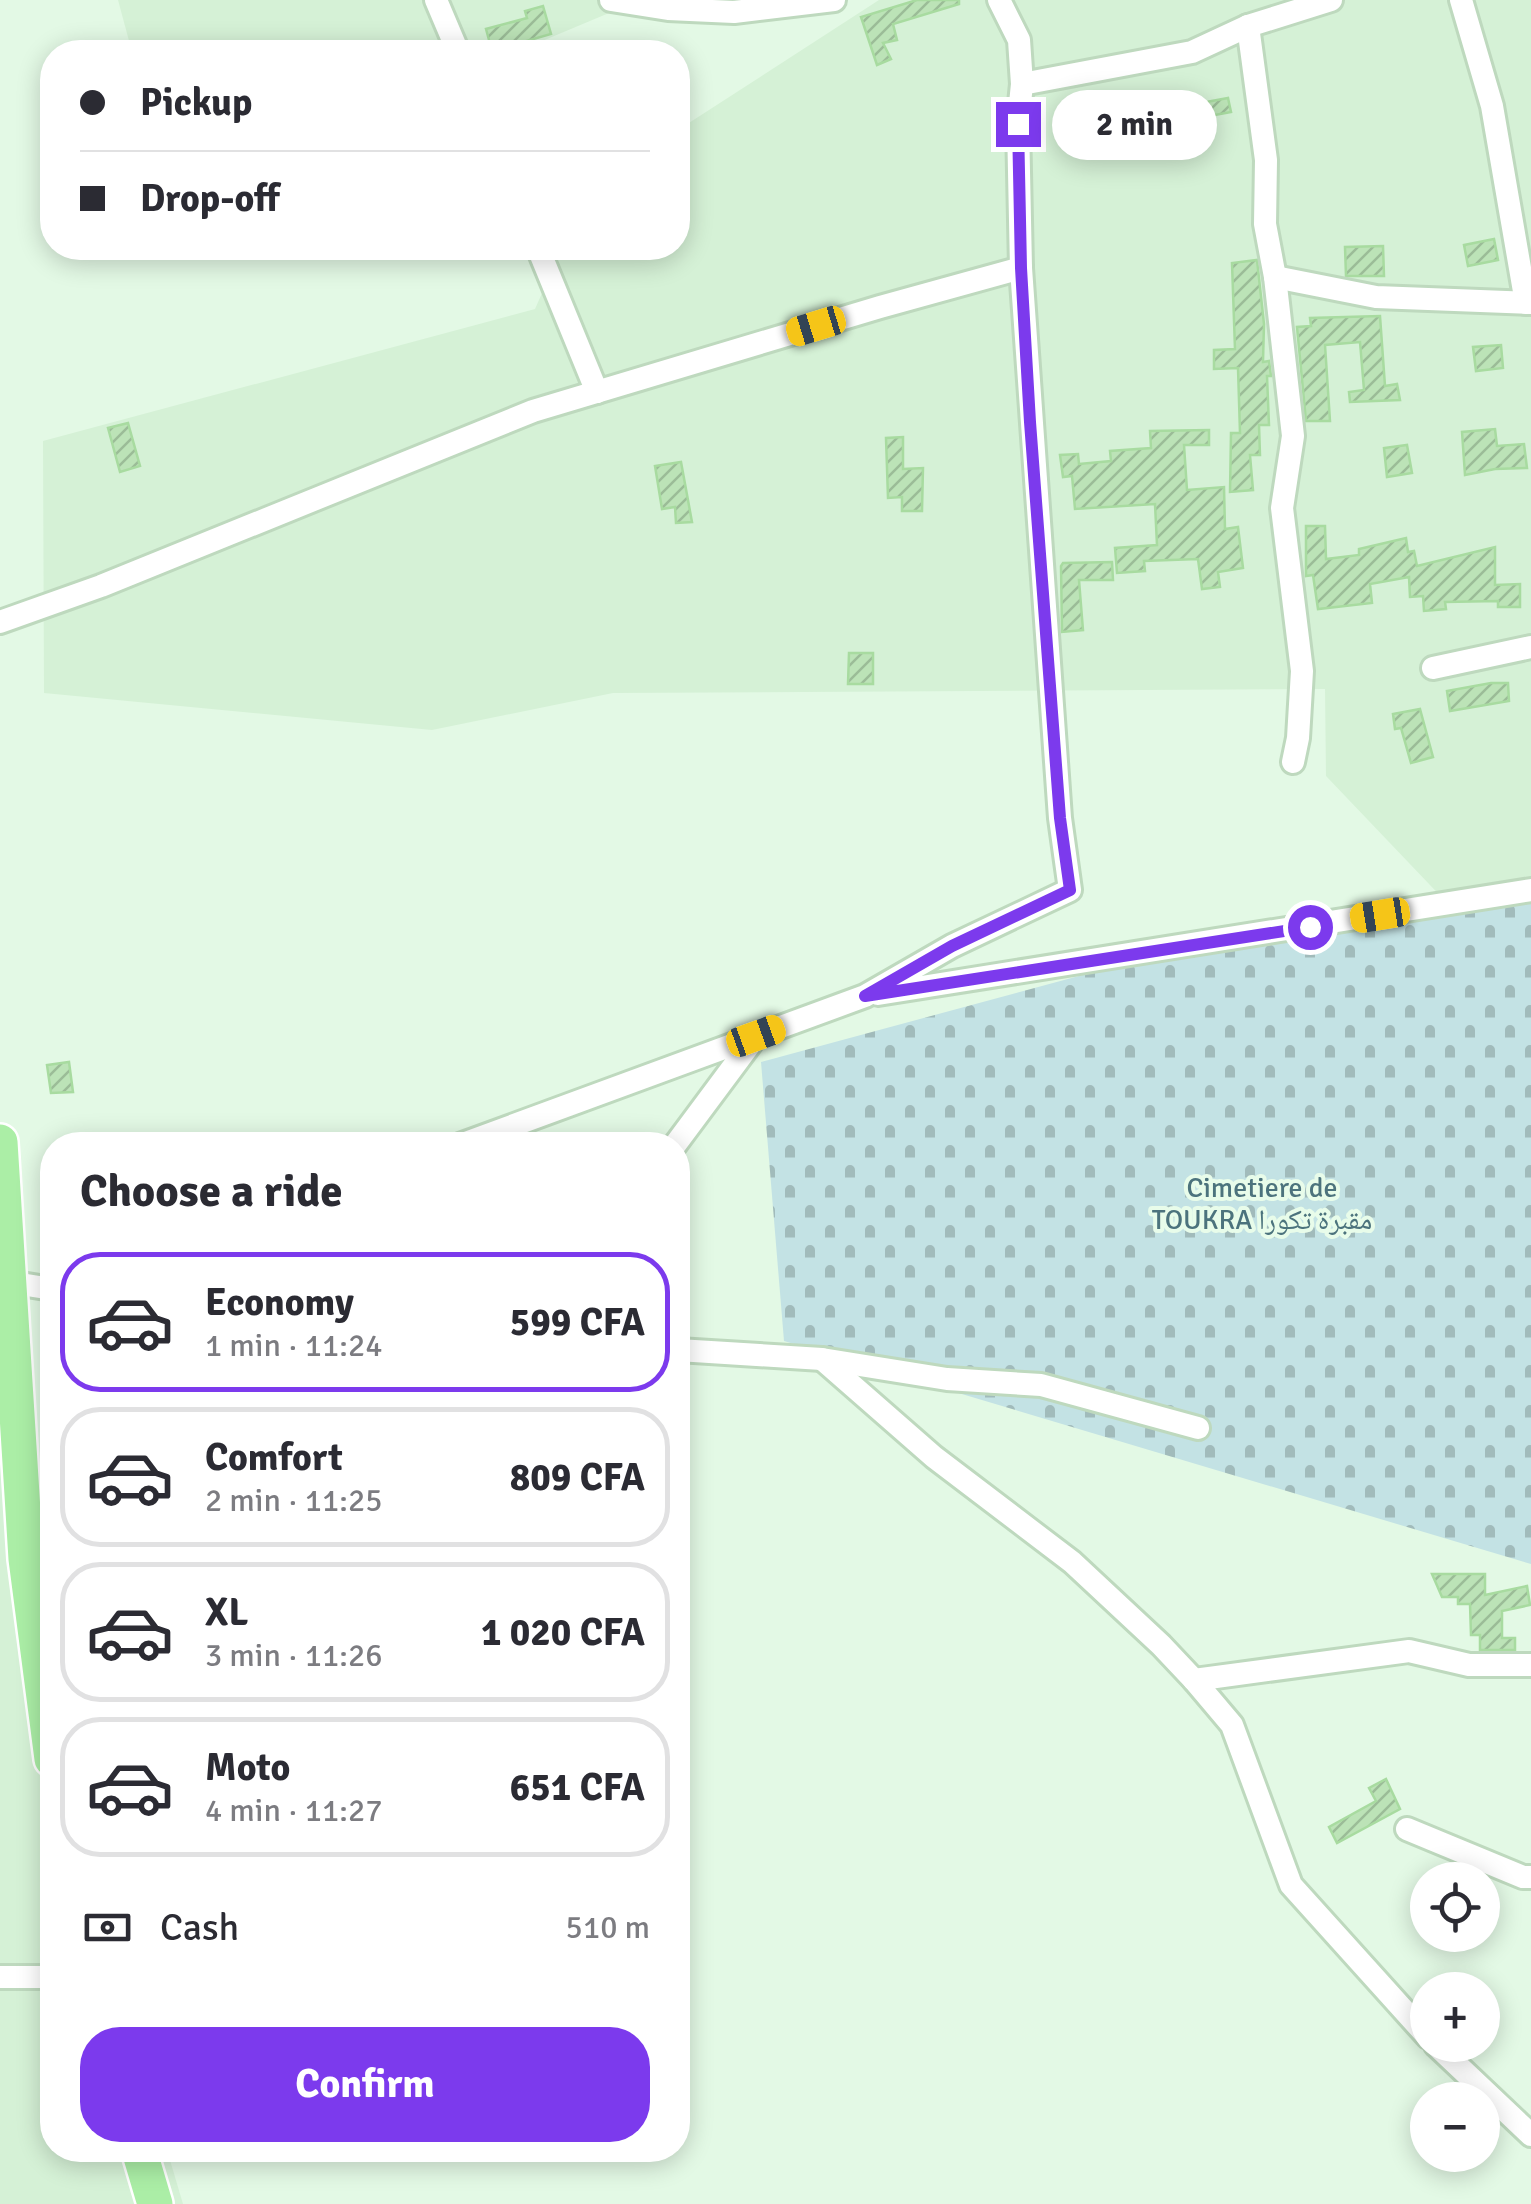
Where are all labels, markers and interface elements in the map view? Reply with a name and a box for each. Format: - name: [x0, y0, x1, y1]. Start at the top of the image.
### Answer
- text: Pickup: [140, 79, 252, 126]
- callout: 2 min: [1053, 89, 1218, 159]
- route end: [996, 102, 1041, 147]
- text: 2 min: [1096, 105, 1173, 144]
- text: Drop-off: [140, 175, 280, 222]
- car: [783, 303, 849, 349]
- car: [1348, 895, 1412, 935]
- route start: [1288, 905, 1333, 950]
- car: [723, 1012, 789, 1060]
- text: Choose a ride: [80, 1164, 343, 1219]
- park label: Cimetiere de TOUKRA مقبرة تكورا: [1152, 1171, 1372, 1237]
- icon: car: [85, 1277, 175, 1367]
- text: Economy: [205, 1279, 354, 1326]
- text: 599 CFA: [510, 1299, 645, 1346]
- text: 1 min · 11:24: [205, 1326, 383, 1365]
- icon: car: [85, 1432, 175, 1522]
- text: Comfort: [205, 1434, 343, 1481]
- text: 809 CFA: [510, 1454, 645, 1501]
- text: 2 min · 11:25: [205, 1481, 383, 1520]
- icon: car: [85, 1587, 175, 1677]
- text: XL: [205, 1589, 248, 1636]
- text: 1 020 CFA: [481, 1609, 645, 1656]
- text: 3 min · 11:26: [205, 1636, 383, 1675]
- icon: car: [85, 1742, 175, 1832]
- text: Moto: [205, 1744, 290, 1791]
- text: 651 CFA: [510, 1764, 645, 1811]
- text: 4 min · 11:27: [205, 1791, 383, 1830]
- map controls: [1410, 1862, 1500, 2172]
- button: locate: [1410, 1862, 1500, 1952]
- icon: cash: [80, 1900, 135, 1955]
- text: Cash: [160, 1904, 239, 1951]
- text: 510 m: [566, 1908, 650, 1947]
- button: +: [1410, 1972, 1500, 2062]
- button: Confirm: [80, 2027, 650, 2142]
- button: −: [1410, 2082, 1500, 2172]

